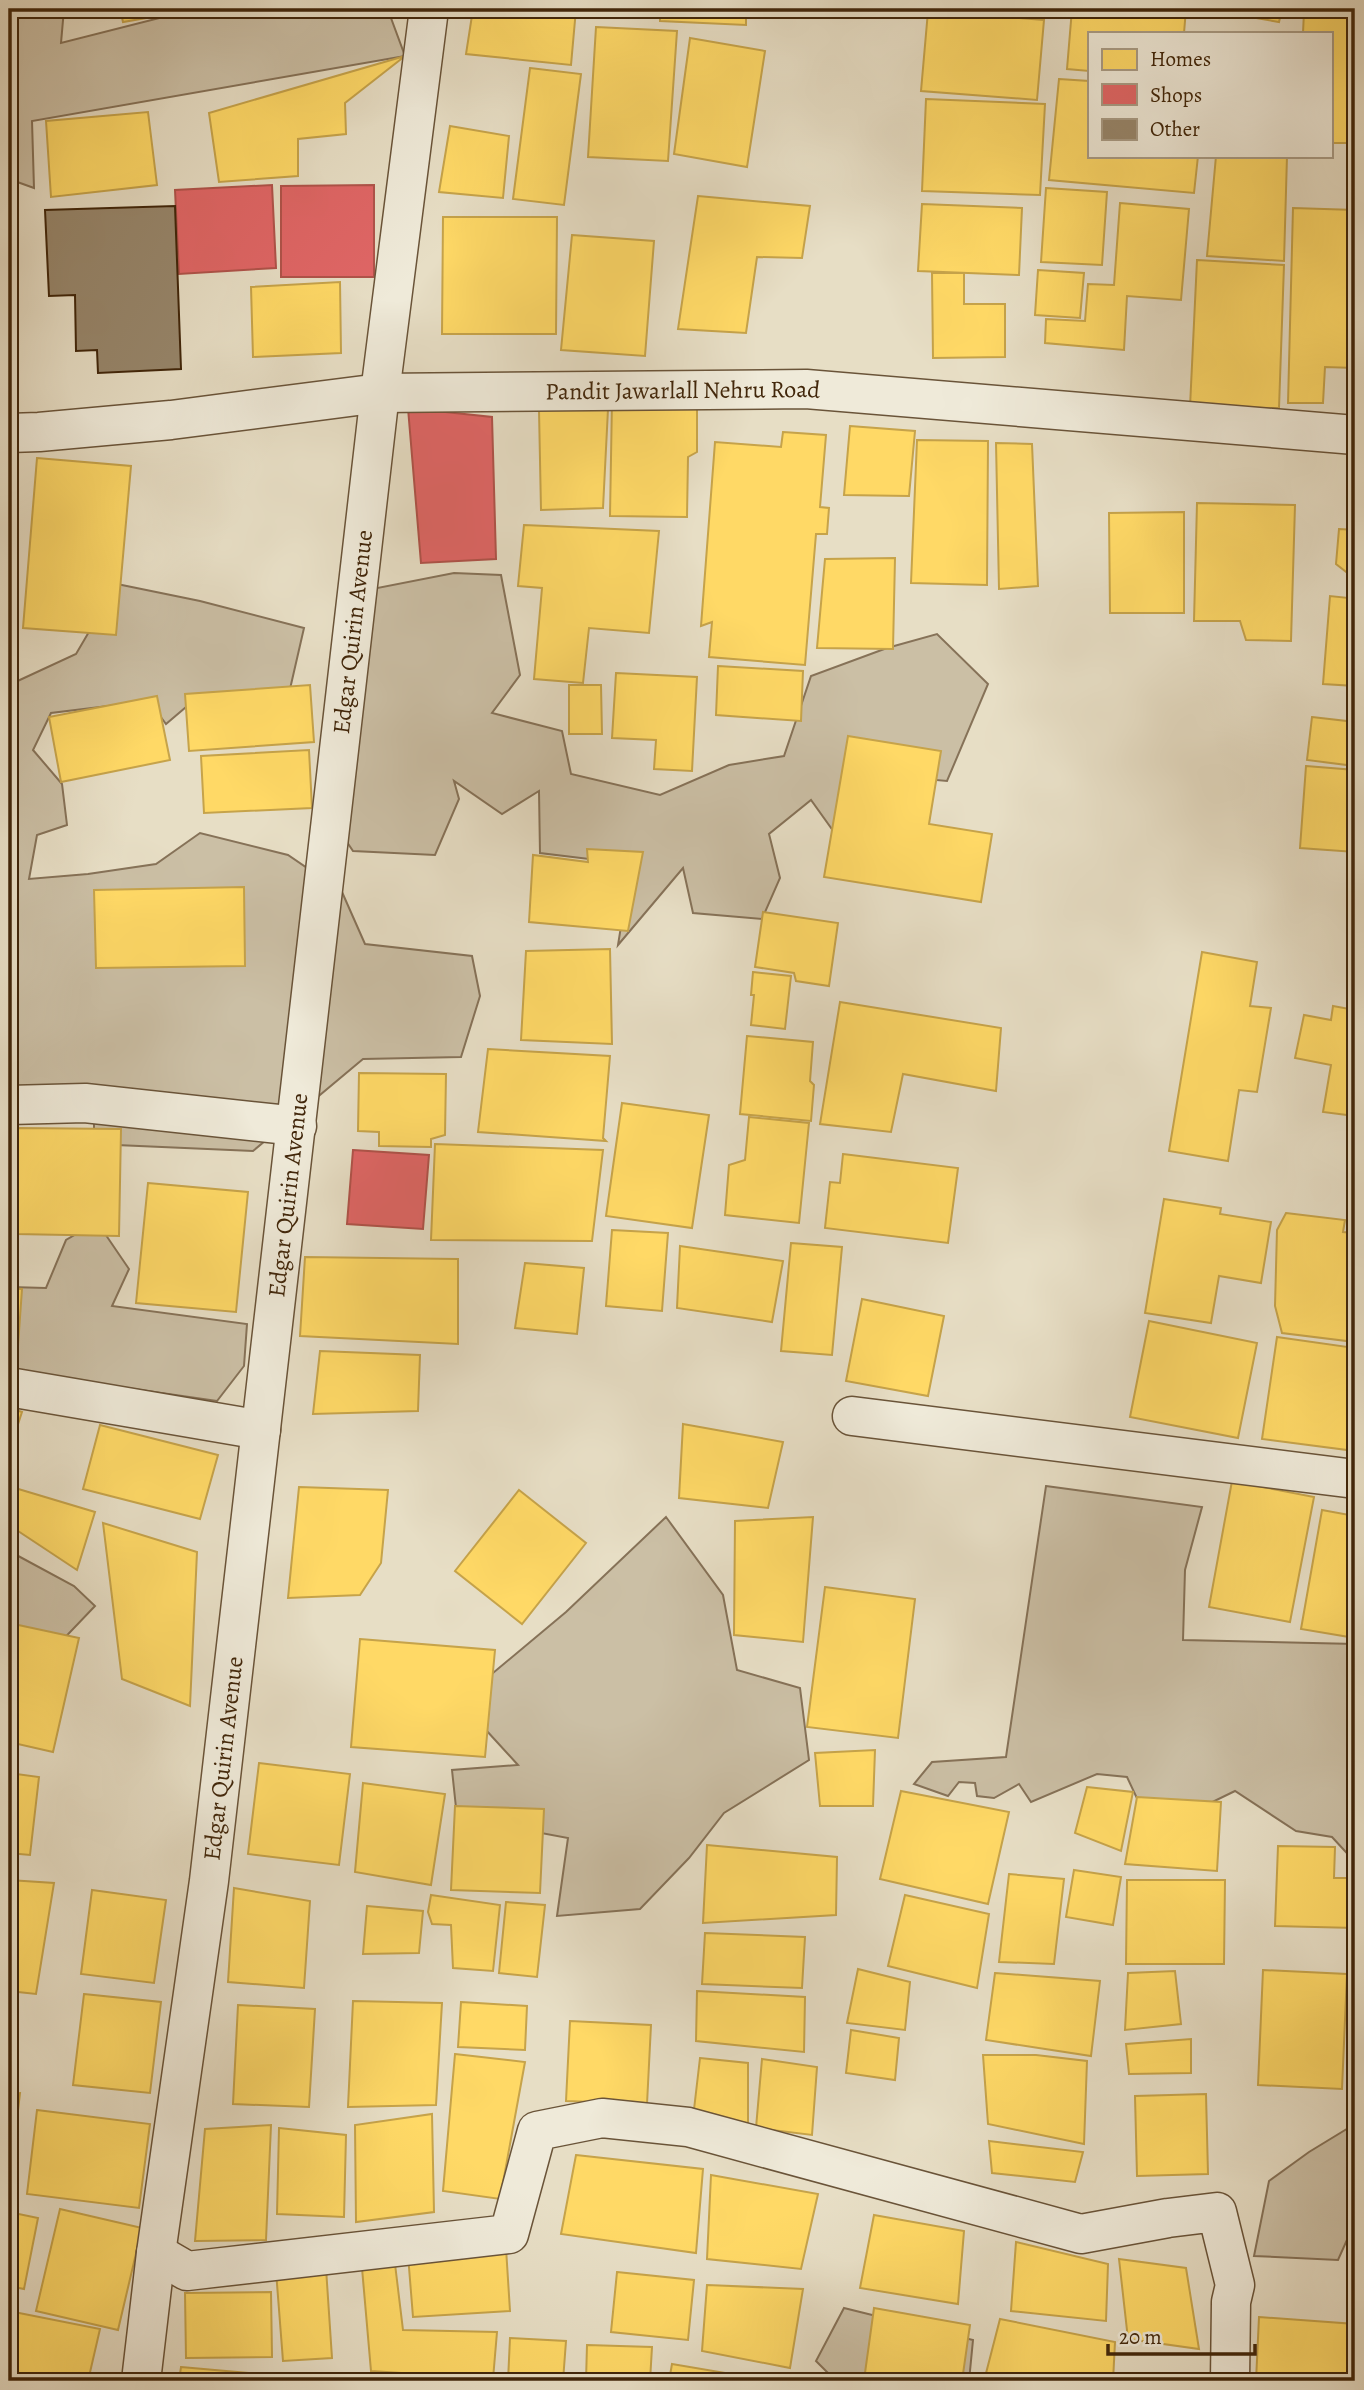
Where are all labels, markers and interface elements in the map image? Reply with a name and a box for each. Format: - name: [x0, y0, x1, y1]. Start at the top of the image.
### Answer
- legend: [1088, 32, 1332, 158]
- text: Homes: [1150, 45, 1211, 73]
- text: Shops: [1150, 81, 1202, 109]
- text: Other: [1150, 115, 1200, 143]
- street label: Pandit Jawarlall Nehru Road: [545, 373, 822, 407]
- street label: Edgar Quirin Avenue: [325, 528, 380, 736]
- street label: Edgar Quirin Avenue: [260, 1091, 315, 1299]
- street label: Edgar Quirin Avenue: [195, 1655, 251, 1862]
- scale bar: [1108, 2313, 1256, 2357]
- text: 20 m: [1119, 2323, 1162, 2351]

